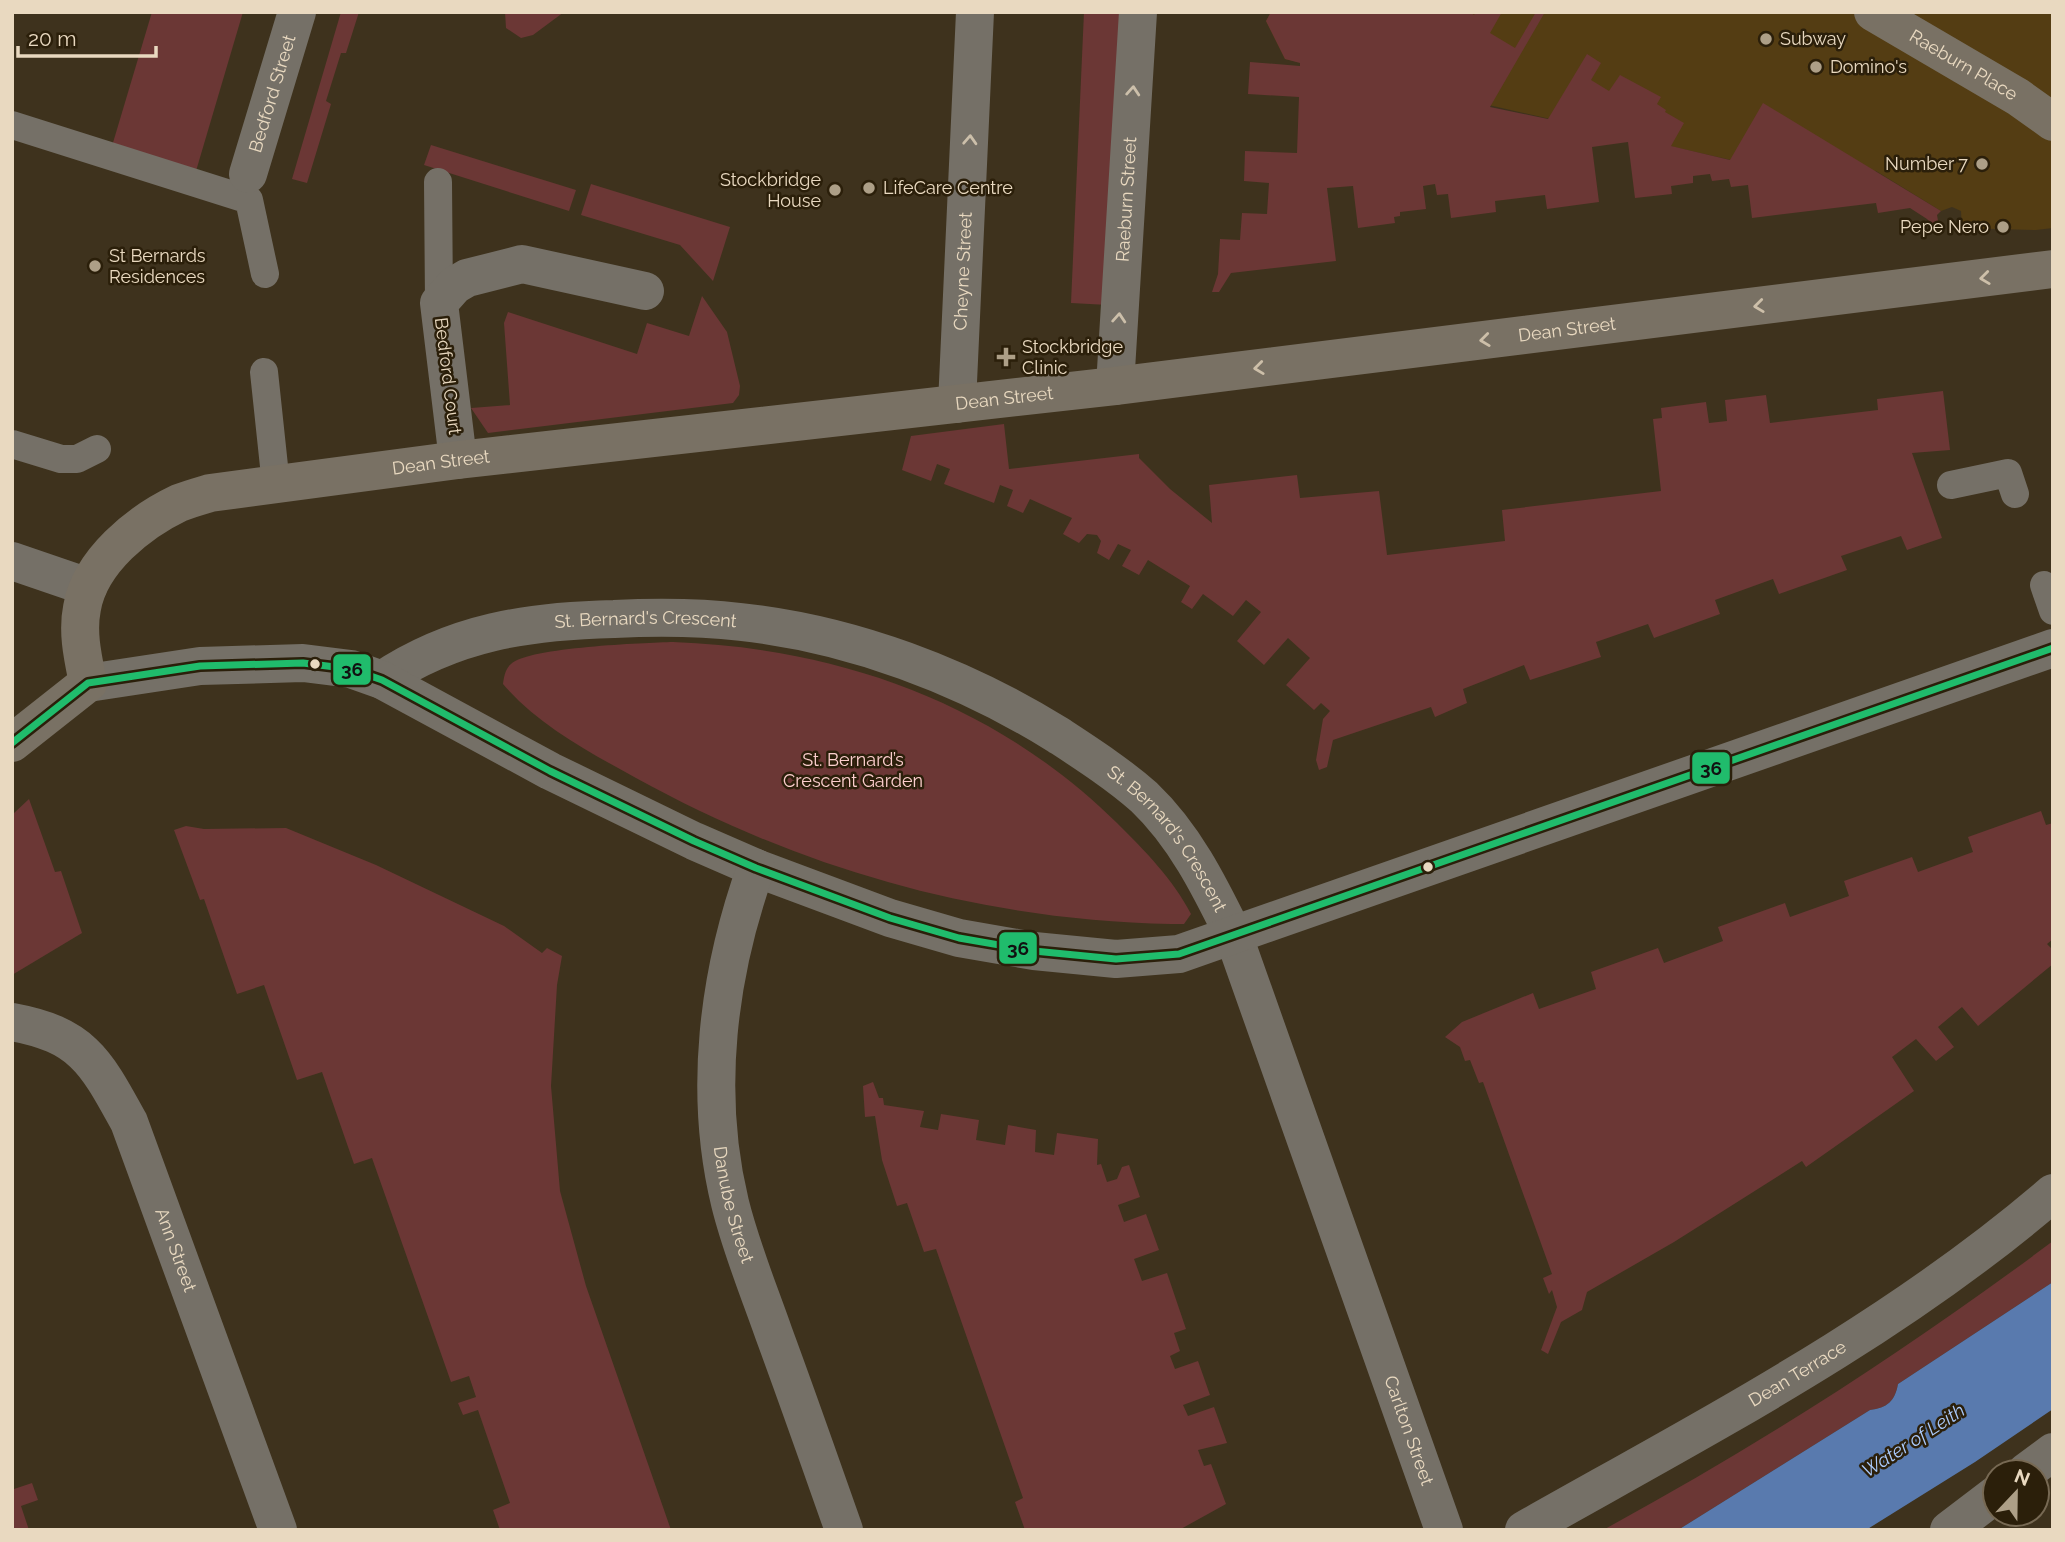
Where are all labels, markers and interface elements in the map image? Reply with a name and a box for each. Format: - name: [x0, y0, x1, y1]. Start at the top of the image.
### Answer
- scale bar: [18, 14, 156, 58]
- street label: Raeburn Place: [1906, 25, 2022, 105]
- text: 20 m: [28, 26, 76, 51]
- place label: Subway: [1780, 28, 1846, 49]
- marker: Subway: [1758, 31, 1774, 47]
- street label: Bedford Street: [244, 32, 300, 155]
- place label: Domino's: [1830, 56, 1907, 77]
- marker: Domino's: [1808, 59, 1824, 75]
- one-way arrow: [1126, 85, 1141, 96]
- one-way arrow: [962, 134, 977, 145]
- street label: Raeburn Street: [1112, 136, 1140, 262]
- place label: Number 7: [1885, 153, 1968, 174]
- marker: Number 7: [1974, 156, 1990, 172]
- place label: Stockbridge House: [720, 169, 821, 211]
- place label: LifeCare Centre: [883, 177, 1013, 198]
- marker: LifeCare Centre: [861, 180, 877, 196]
- marker: Stockbridge House: [827, 182, 843, 198]
- street label: Cheyne Street: [949, 211, 976, 331]
- place label: Pepe Nero: [1900, 216, 1989, 237]
- marker: Pepe Nero: [1995, 219, 2011, 235]
- place label: St Bernards Residences: [109, 245, 206, 287]
- marker: St Bernards Residences: [87, 258, 103, 274]
- one-way arrow: [1979, 270, 1991, 285]
- one-way arrow: [1753, 298, 1765, 313]
- one-way arrow: [1112, 313, 1127, 324]
- street label: Dean Street: [1517, 313, 1617, 346]
- street label: Bedford Court: [431, 316, 466, 436]
- one-way arrow: [1479, 333, 1491, 348]
- place label: Stockbridge Clinic: [1022, 336, 1123, 378]
- marker: Stockbridge Clinic: [996, 347, 1016, 367]
- one-way arrow: [1253, 361, 1265, 376]
- street label: Dean Street: [954, 382, 1054, 414]
- street label: Dean Street: [391, 446, 491, 479]
- street label: St. Bernard's Crescent: [553, 607, 738, 632]
- line badge: 36: [332, 653, 372, 686]
- unlabelled marker: [308, 657, 322, 671]
- text: 36: [341, 658, 363, 680]
- park label: St. Bernard’s Crescent Garden: [783, 749, 923, 791]
- line badge: 36: [1691, 751, 1731, 785]
- text: 36: [1700, 757, 1722, 779]
- street label: St. Bernard's Crescent: [1103, 761, 1231, 915]
- unlabelled marker: [1421, 860, 1435, 874]
- line badge: 36: [998, 931, 1038, 965]
- text: 36: [1007, 937, 1029, 959]
- street label: Danube Street: [710, 1145, 759, 1266]
- street label: Ann Street: [151, 1205, 201, 1294]
- street label: Dean Terrace: [1745, 1335, 1850, 1411]
- street label: Carlton Street: [1380, 1373, 1438, 1488]
- water label: Water of Leith: [1857, 1399, 1969, 1481]
- north arrow: [1981, 1458, 2051, 1528]
- text: N: [2012, 1464, 2033, 1490]

